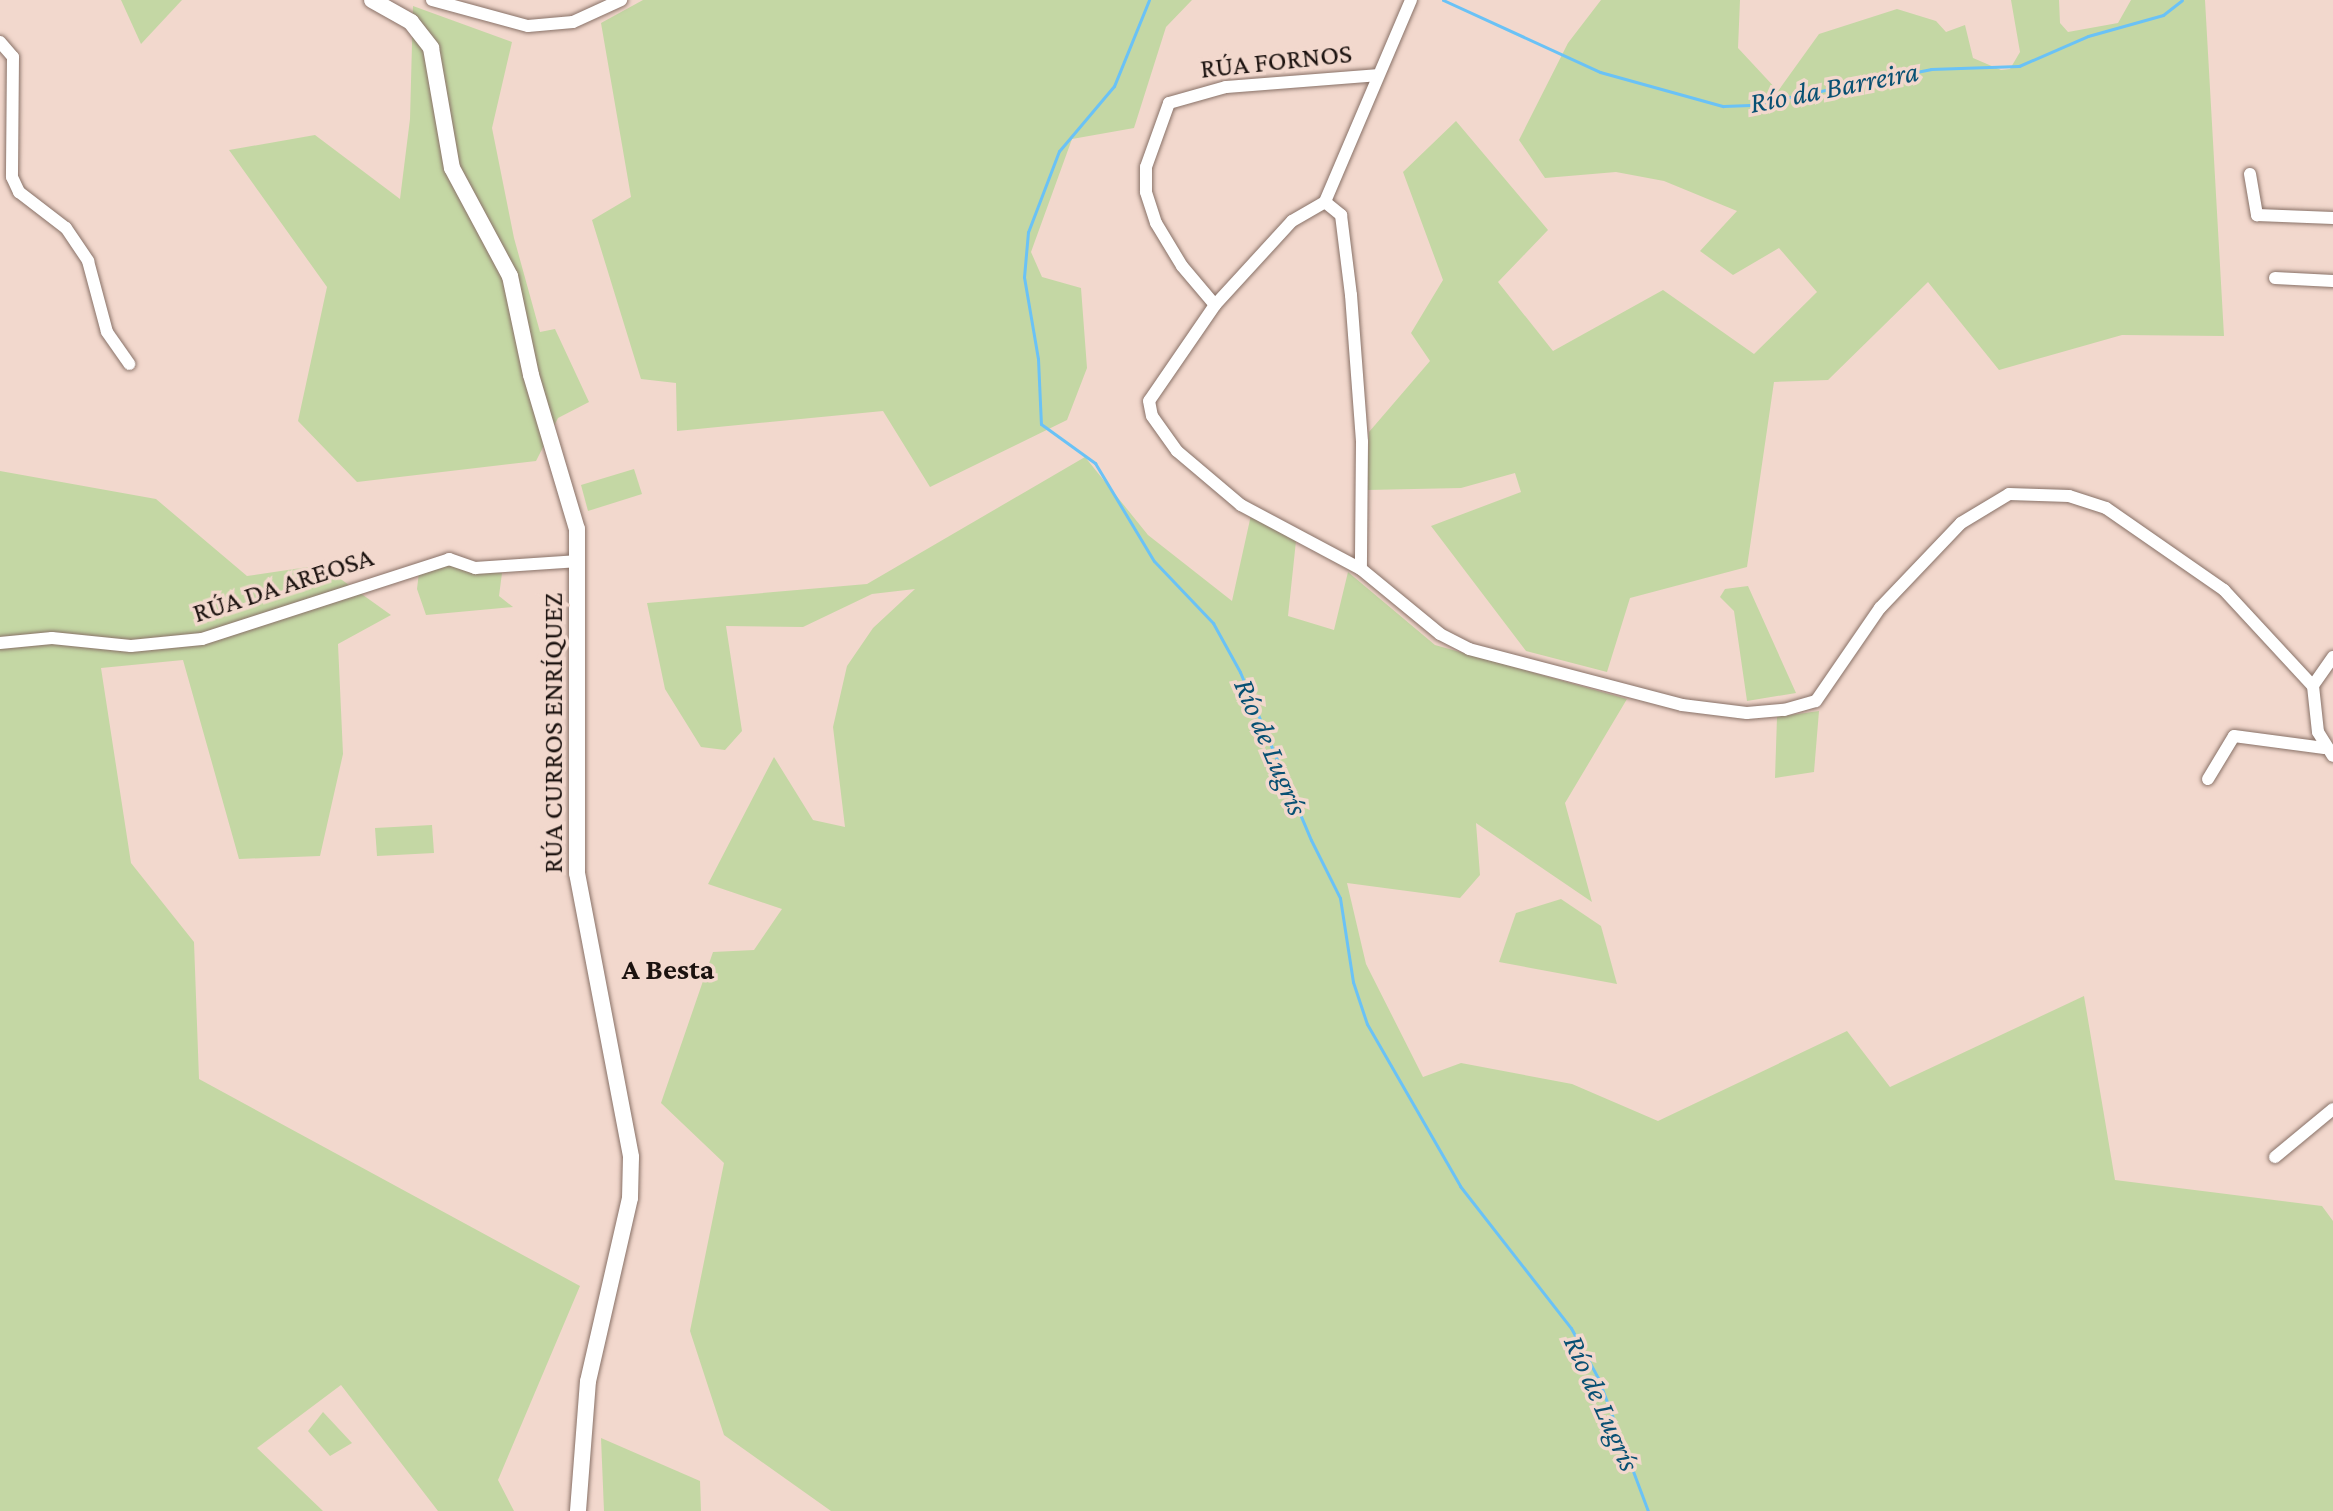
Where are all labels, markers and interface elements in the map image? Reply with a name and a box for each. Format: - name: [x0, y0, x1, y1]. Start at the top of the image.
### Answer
- street label: RÚA FORNOS: [1199, 36, 1353, 86]
- water label: Río da Barreira: [1747, 53, 1921, 121]
- street label: RÚA DA AREOSA: [188, 540, 378, 630]
- street label: RÚA CURROS ENRÍQUEZ: [536, 593, 570, 873]
- water label: Río de Lugrís: [1226, 673, 1316, 821]
- district label: A Besta: [622, 951, 714, 987]
- water label: Río de Lugrís: [1556, 1329, 1648, 1477]

